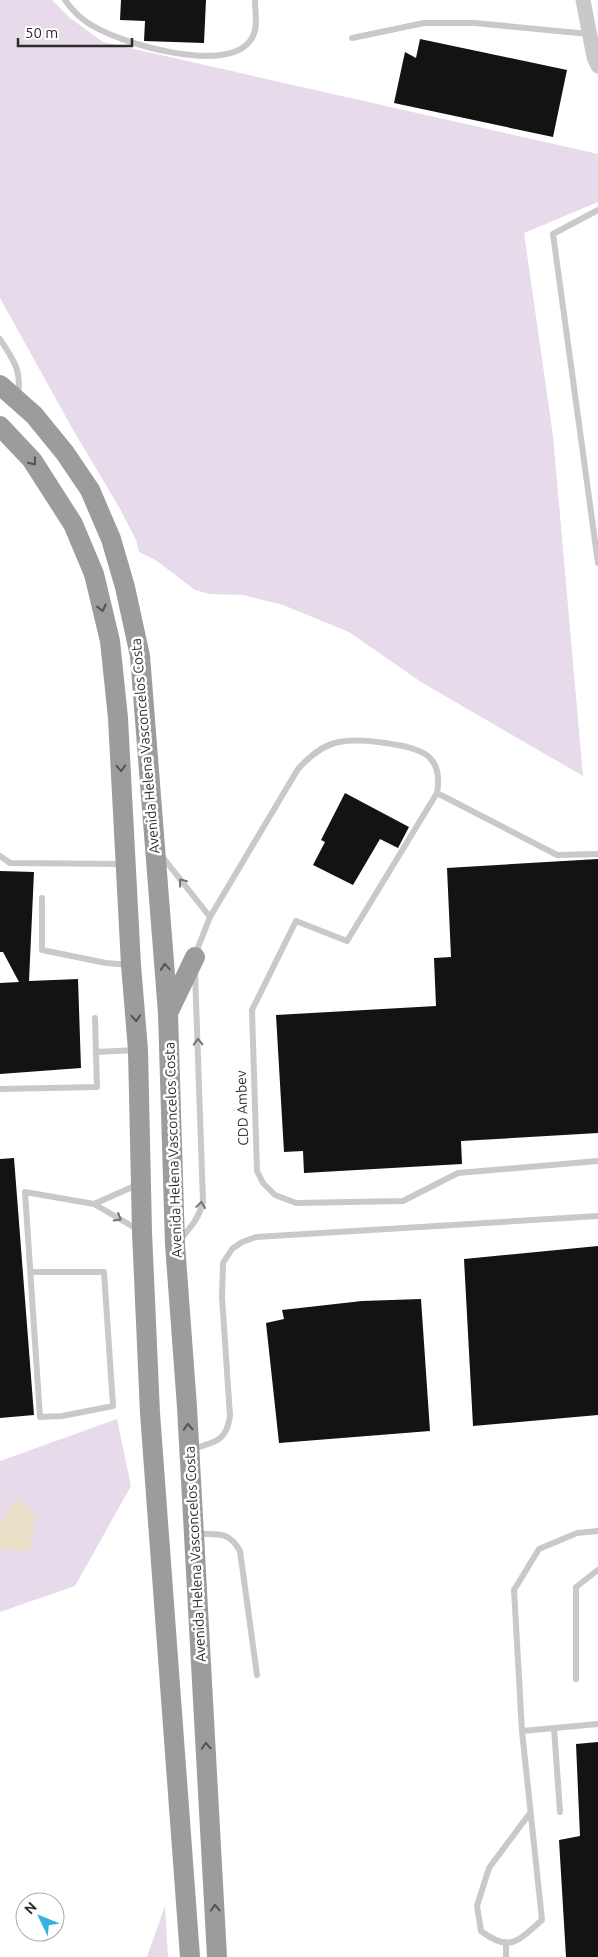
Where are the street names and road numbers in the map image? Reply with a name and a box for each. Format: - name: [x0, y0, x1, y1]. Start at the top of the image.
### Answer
- street label: Avenida Helena Vasconcelos Costa: [128, 638, 162, 854]
- street label: Avenida Helena Vasconcelos Costa: [161, 1042, 185, 1258]
- street label: CDD Ambev: [233, 1070, 251, 1146]
- street label: Avenida Helena Vasconcelos Costa: [181, 1446, 209, 1662]

